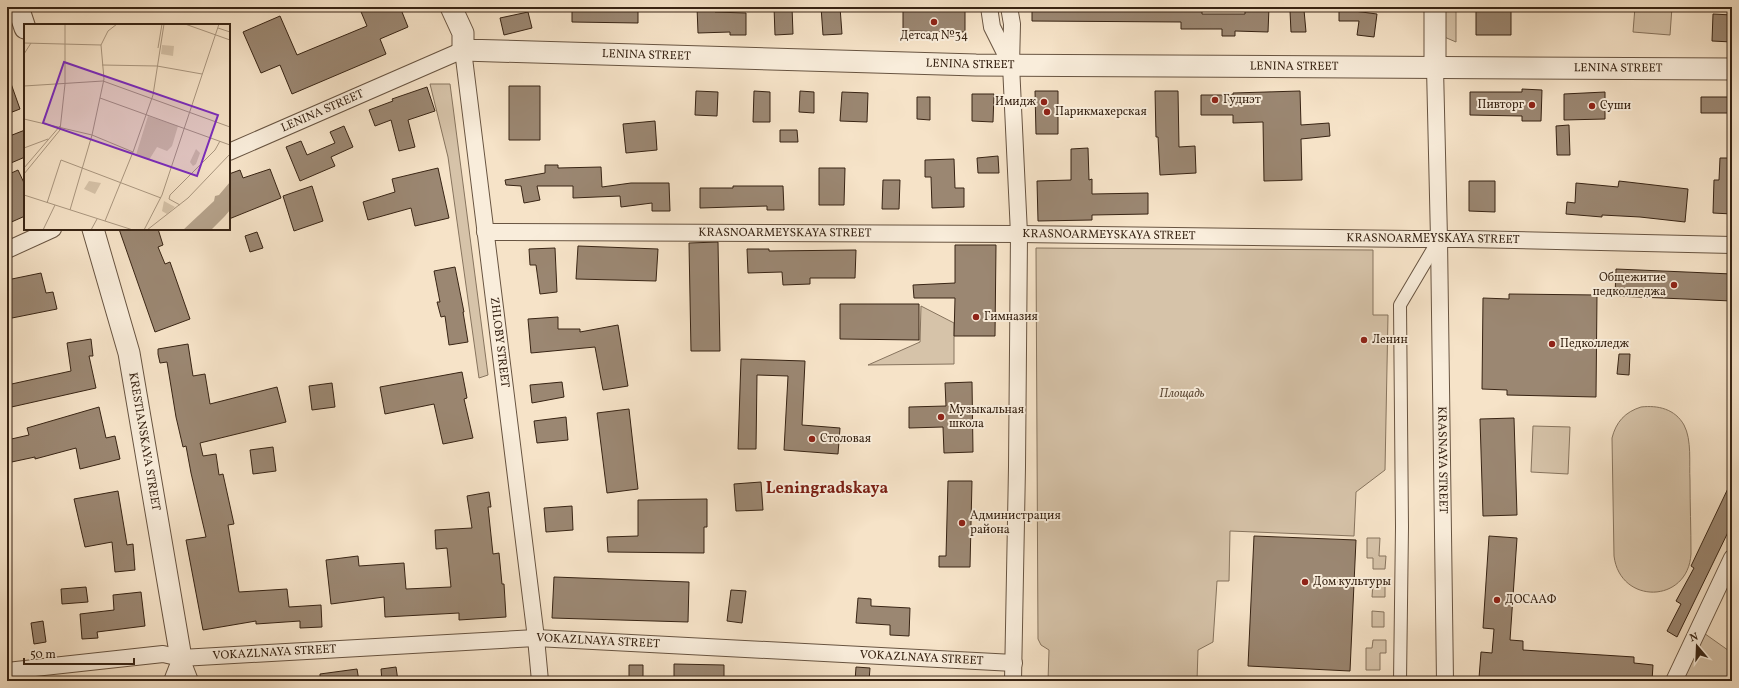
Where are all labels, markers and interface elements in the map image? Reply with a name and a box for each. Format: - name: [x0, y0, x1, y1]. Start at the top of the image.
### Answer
- marker: Детсад №34: [929, 17, 939, 27]
- inset map: [24, 24, 230, 230]
- place label: Детсад №34: [900, 28, 968, 44]
- street label: LENINA STREET: [602, 46, 691, 65]
- street label: LENINA STREET: [925, 56, 1015, 73]
- street label: LENINA STREET: [1250, 58, 1339, 75]
- street label: LENINA STREET: [1574, 60, 1663, 77]
- street label: LENINA STREET: [279, 86, 366, 136]
- place label: Гуднэт: [1223, 92, 1261, 108]
- place label: Имидж: [995, 94, 1036, 110]
- marker: Гуднэт: [1210, 95, 1220, 105]
- marker: Имидж: [1039, 97, 1049, 107]
- place label: Пивторг: [1478, 97, 1525, 113]
- place label: Суши: [1600, 98, 1631, 114]
- marker: Пивторг: [1527, 100, 1537, 110]
- marker: Суши: [1587, 101, 1597, 111]
- place label: Парикмахерская: [1055, 104, 1147, 120]
- marker: Парикмахерская: [1042, 107, 1052, 117]
- street label: KRASNOARMEYSKAYA STREET: [698, 225, 872, 241]
- street label: KRASNOARMEYSKAYA STREET: [1022, 226, 1196, 244]
- street label: KRASNOARMEYSKAYA STREET: [1346, 230, 1520, 248]
- place label: Общежитие педколледжа: [1593, 270, 1666, 300]
- marker: Общежитие педколледжа: [1669, 280, 1679, 290]
- street label: ZHLOBY STREET: [486, 296, 513, 389]
- place label: Гимназия: [984, 309, 1038, 325]
- marker: Гимназия: [971, 312, 981, 322]
- place label: Ленин: [1372, 332, 1408, 348]
- marker: Ленин: [1359, 335, 1369, 345]
- place label: Педколледж: [1560, 336, 1630, 352]
- marker: Педколледж: [1547, 339, 1557, 349]
- street label: KRESTIANSKAYA STREET: [124, 371, 164, 512]
- park label: Площадь: [1160, 386, 1205, 402]
- place label: Музыкальная школа: [949, 402, 1024, 432]
- street label: KRASNAYA STREET: [1433, 406, 1451, 514]
- marker: Музыкальная школа: [936, 412, 946, 422]
- place label: Столовая: [820, 431, 871, 447]
- marker: Столовая: [807, 434, 817, 444]
- district label: Leningradskaya: [766, 478, 888, 500]
- place label: Администрация района: [970, 508, 1061, 538]
- marker: Администрация района: [957, 518, 967, 528]
- place label: Дом культуры: [1313, 574, 1391, 590]
- marker: Дом культуры: [1300, 577, 1310, 587]
- place label: ДОСААФ: [1505, 592, 1557, 608]
- marker: ДОСААФ: [1492, 595, 1502, 605]
- north arrow: [1677, 626, 1717, 666]
- street label: VOKAZLNAYA STREET: [536, 630, 660, 652]
- text: N: [1688, 630, 1700, 646]
- scale bar: [24, 640, 134, 666]
- street label: VOKAZLNAYA STREET: [212, 641, 337, 664]
- text: 50 m: [30, 647, 56, 663]
- street label: VOKAZLNAYA STREET: [859, 647, 984, 669]

